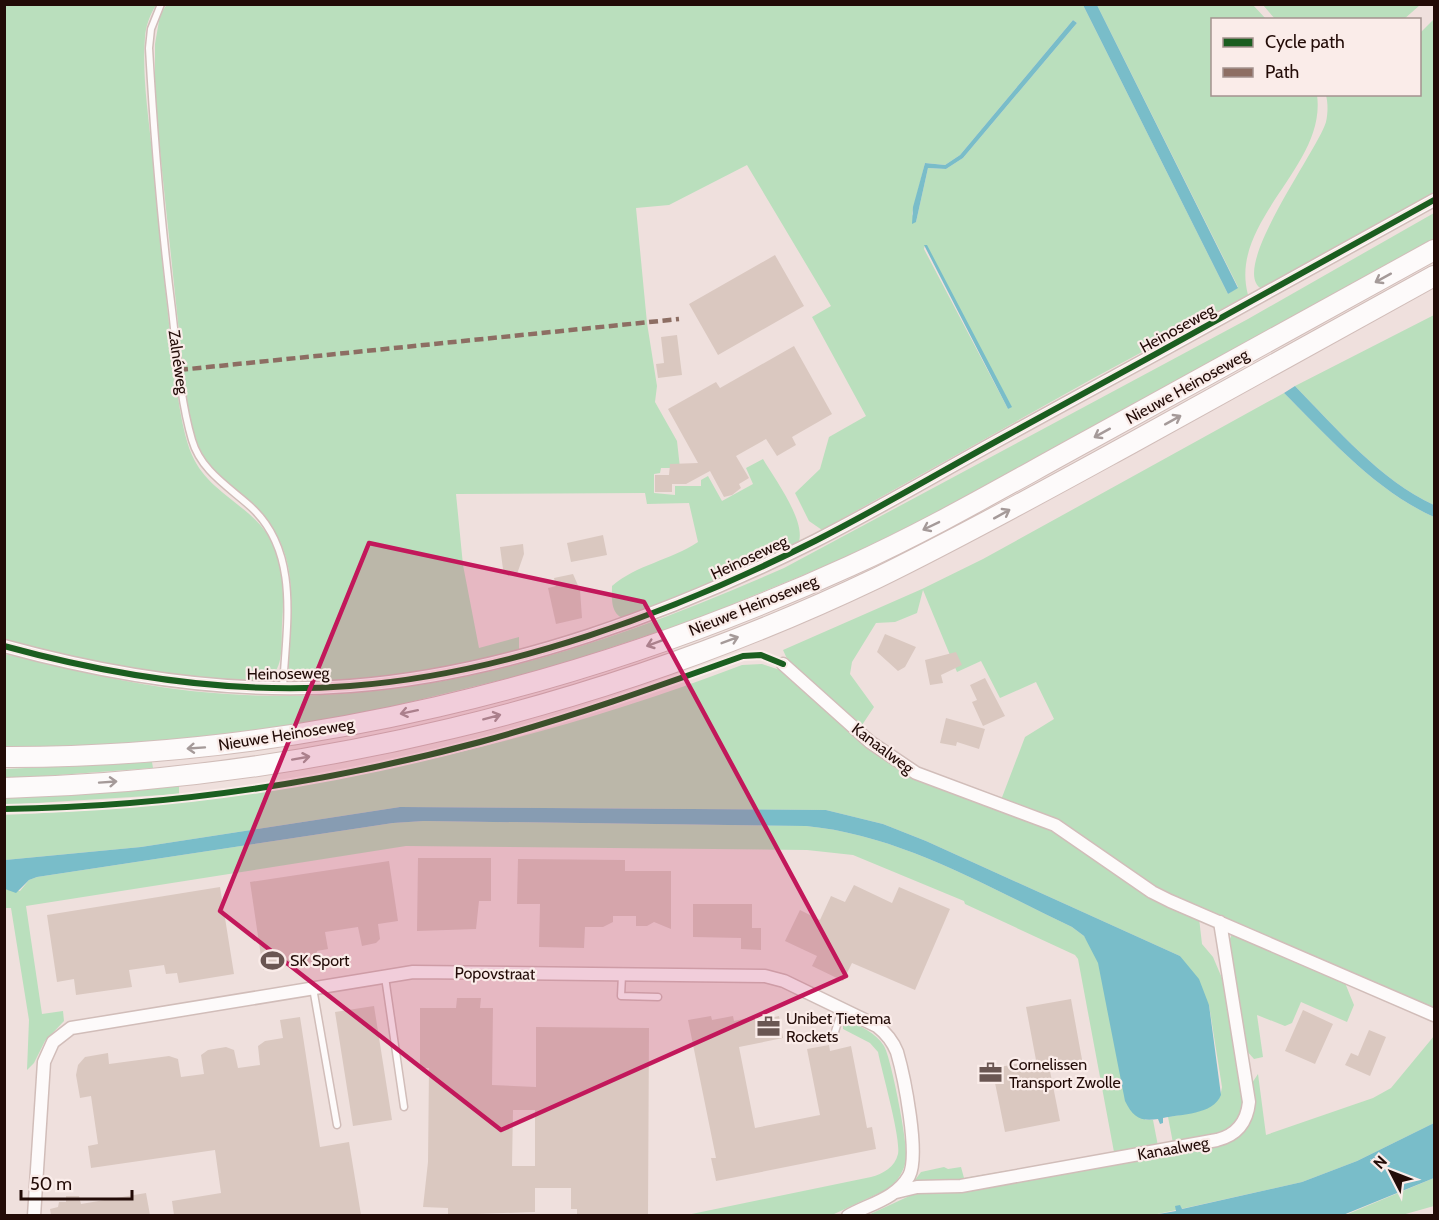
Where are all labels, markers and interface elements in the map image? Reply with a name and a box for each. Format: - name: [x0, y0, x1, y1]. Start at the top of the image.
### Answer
- legend: [1211, 18, 1421, 96]
- text: Cycle path: [1265, 31, 1345, 53]
- text: Path: [1265, 61, 1299, 83]
- one-way arrow: [1375, 272, 1392, 284]
- street label: Heinoseweg: [1136, 300, 1219, 357]
- street label: Zalnéweg: [165, 329, 193, 397]
- street label: Nieuwe Heinoseweg: [1123, 344, 1253, 428]
- one-way arrow: [1163, 414, 1181, 425]
- one-way arrow: [1094, 427, 1111, 439]
- one-way arrow: [992, 508, 1010, 519]
- one-way arrow: [922, 520, 940, 532]
- street label: Heinoseweg: [708, 531, 792, 584]
- street label: Nieuwe Heinoseweg: [686, 571, 821, 640]
- one-way arrow: [720, 634, 739, 645]
- one-way arrow: [646, 639, 665, 650]
- street label: Heinoseweg: [246, 663, 331, 684]
- one-way arrow: [399, 707, 419, 718]
- one-way arrow: [482, 711, 501, 722]
- street label: Nieuwe Heinoseweg: [217, 714, 356, 755]
- street label: Kanaalweg: [848, 719, 918, 778]
- one-way arrow: [186, 742, 206, 753]
- one-way arrow: [291, 752, 311, 763]
- one-way arrow: [97, 777, 117, 788]
- sports icon: SK Sport: [259, 947, 285, 973]
- place label: SK Sport: [290, 951, 350, 970]
- street label: Popovstraat: [454, 963, 536, 984]
- place label: Unibet Tietema Rockets: [786, 1009, 891, 1046]
- office icon: Unibet Tietema Rockets: [755, 1014, 781, 1040]
- place label: Cornelissen Transport Zwolle: [1009, 1055, 1121, 1092]
- office icon: Cornelissen Transport Zwolle: [978, 1060, 1004, 1086]
- street label: Kanaalweg: [1136, 1133, 1211, 1164]
- north arrow: [1361, 1142, 1421, 1202]
- text: N: [1369, 1152, 1391, 1173]
- scale bar: [21, 1163, 132, 1201]
- text: 50 m: [30, 1173, 72, 1195]

